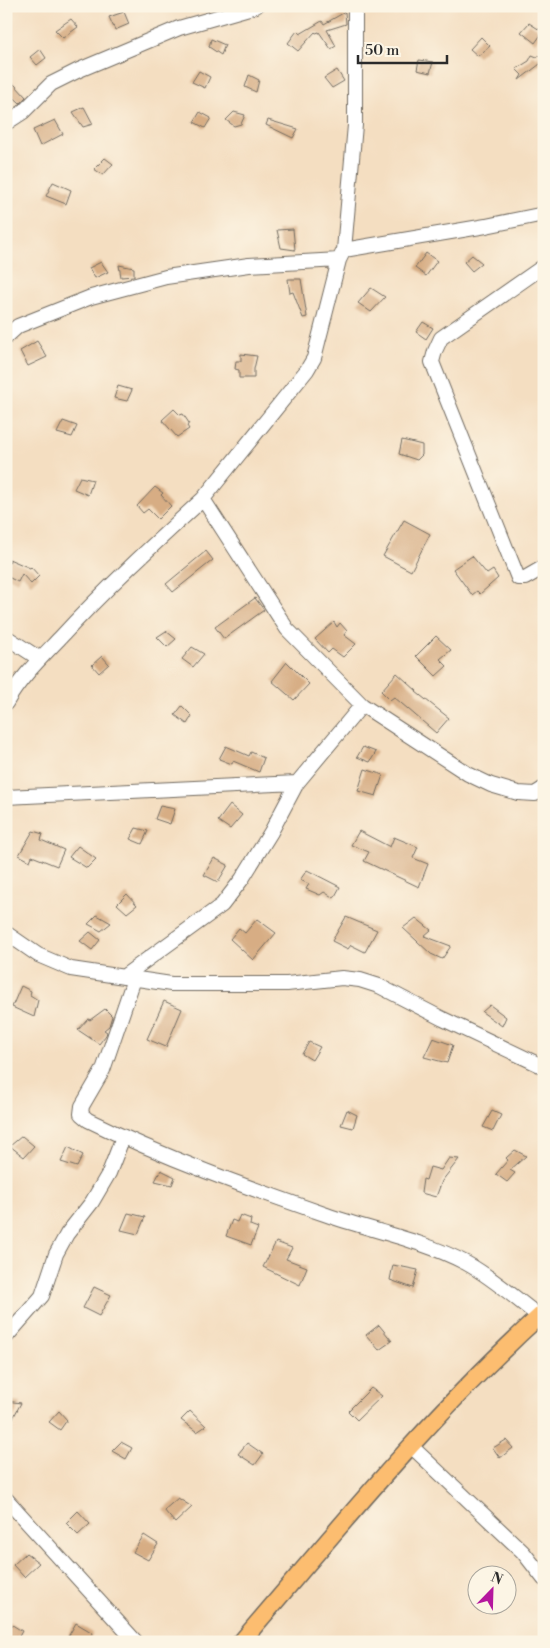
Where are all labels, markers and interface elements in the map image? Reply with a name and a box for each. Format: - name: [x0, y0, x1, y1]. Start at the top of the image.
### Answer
- scale bar: [358, 32, 446, 64]
- text: 50 m: [365, 41, 399, 60]
- north arrow: [468, 1566, 518, 1616]
- text: N: [488, 1569, 505, 1589]

